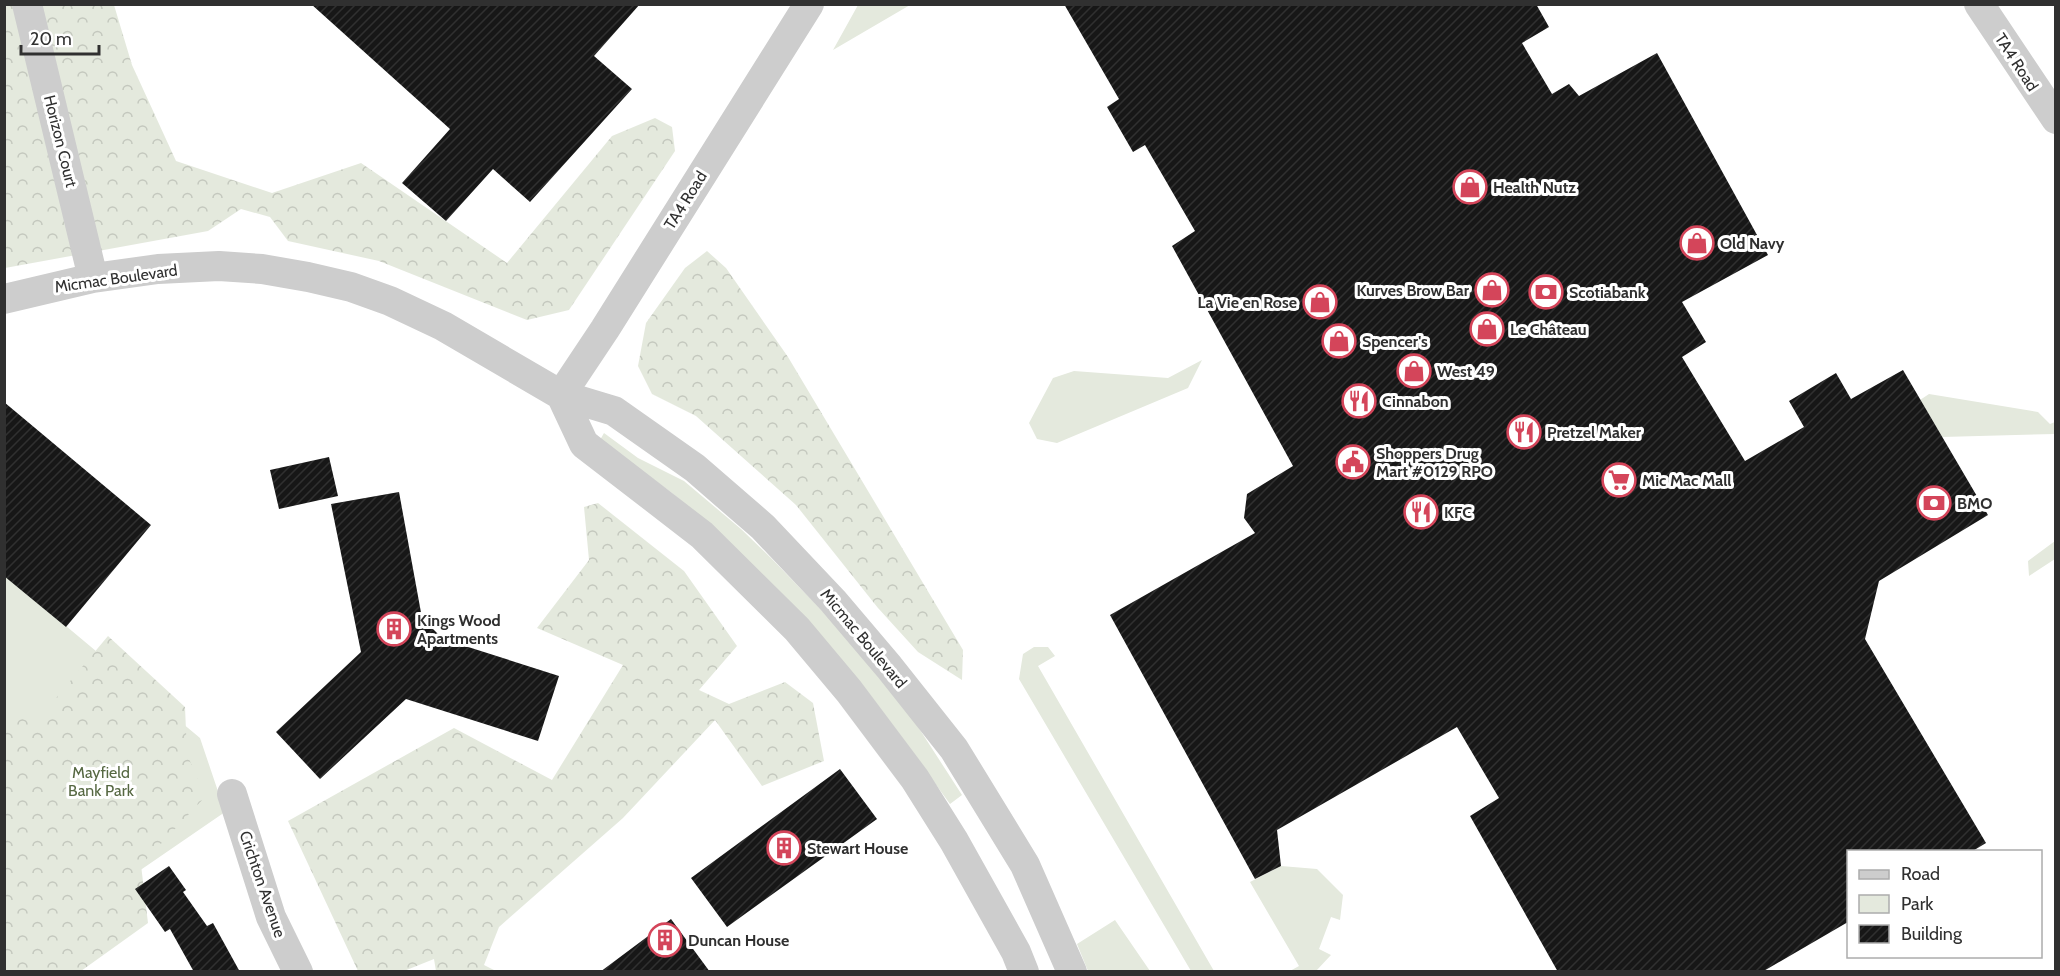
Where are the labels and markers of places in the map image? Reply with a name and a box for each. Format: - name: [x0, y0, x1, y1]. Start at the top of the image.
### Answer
- shop icon: Health Nutz: [1452, 169, 1488, 205]
- place label: Health Nutz: [1493, 178, 1576, 197]
- shop icon: Old Navy: [1679, 225, 1715, 261]
- place label: Old Navy: [1720, 234, 1785, 253]
- shop icon: Kurves Brow Bar: [1474, 272, 1510, 308]
- bank icon: Scotiabank: [1528, 274, 1564, 310]
- place label: Kurves Brow Bar: [1356, 281, 1470, 300]
- place label: Scotiabank: [1569, 283, 1646, 302]
- shop icon: La Vie en Rose: [1302, 284, 1338, 320]
- place label: La Vie en Rose: [1197, 293, 1297, 312]
- shop icon: Le Château: [1469, 311, 1505, 347]
- place label: Le Château: [1510, 320, 1587, 339]
- shop icon: Spencer's: [1321, 323, 1357, 359]
- place label: Spencer's: [1362, 332, 1428, 351]
- shop icon: West 49: [1396, 353, 1432, 389]
- place label: West 49: [1437, 362, 1495, 381]
- restaurant icon: Cinnabon: [1341, 383, 1377, 419]
- place label: Cinnabon: [1382, 392, 1449, 411]
- restaurant icon: Pretzel Maker: [1506, 414, 1542, 450]
- place label: Pretzel Maker: [1547, 423, 1642, 442]
- public building icon: Shoppers Drug Mart #0129 RPO: [1335, 444, 1371, 480]
- place label: Shoppers Drug Mart #0129 RPO: [1376, 444, 1493, 481]
- supermarket icon: Mic Mac Mall: [1601, 462, 1637, 498]
- place label: Mic Mac Mall: [1642, 471, 1732, 490]
- bank icon: BMO: [1916, 485, 1952, 521]
- restaurant icon: KFC: [1403, 494, 1439, 530]
- place label: BMO: [1957, 494, 1992, 513]
- place label: KFC: [1444, 503, 1472, 522]
- building icon: Kings Wood Apartments: [376, 611, 412, 647]
- place label: Kings Wood Apartments: [417, 611, 501, 648]
- building icon: Stewart House: [766, 830, 802, 866]
- place label: Stewart House: [807, 839, 908, 858]
- building icon: Duncan House: [647, 922, 683, 958]
- place label: Duncan House: [688, 931, 789, 950]

